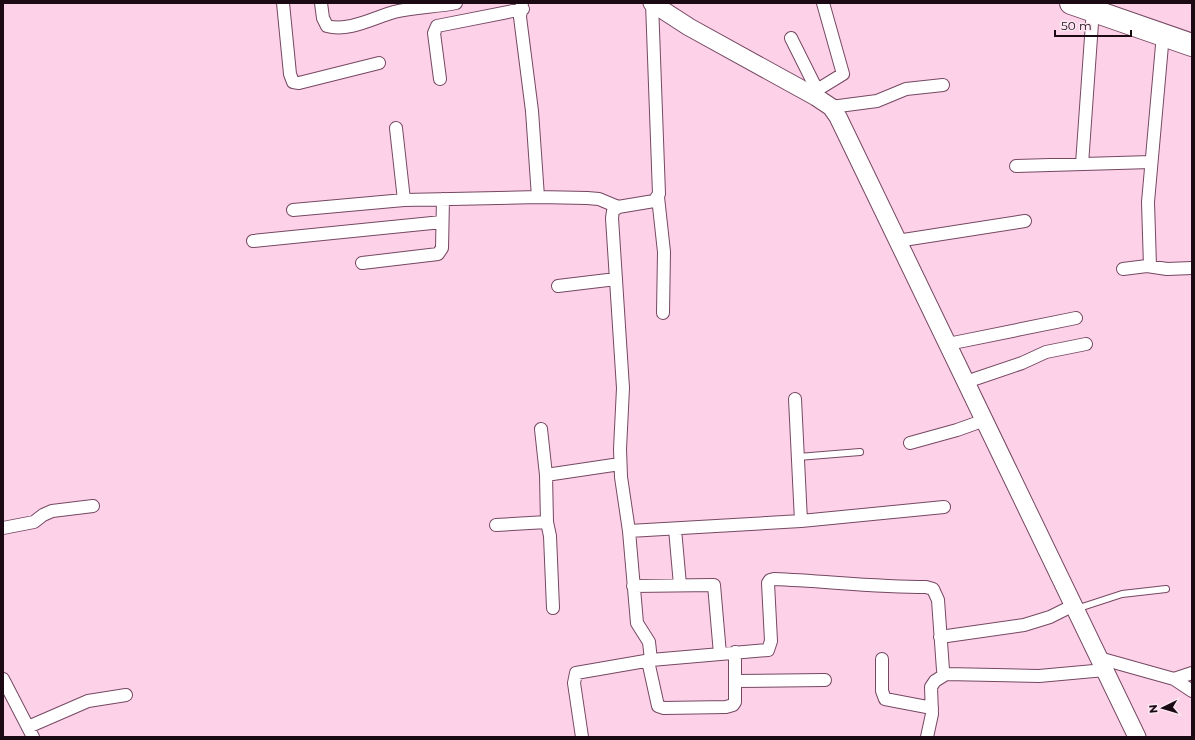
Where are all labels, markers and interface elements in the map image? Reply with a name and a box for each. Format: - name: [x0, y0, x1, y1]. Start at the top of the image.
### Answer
- scale bar: [1055, 12, 1131, 38]
- text: 50 m: [1061, 18, 1092, 33]
- north arrow: [1143, 688, 1183, 728]
- text: N: [1146, 704, 1160, 714]

